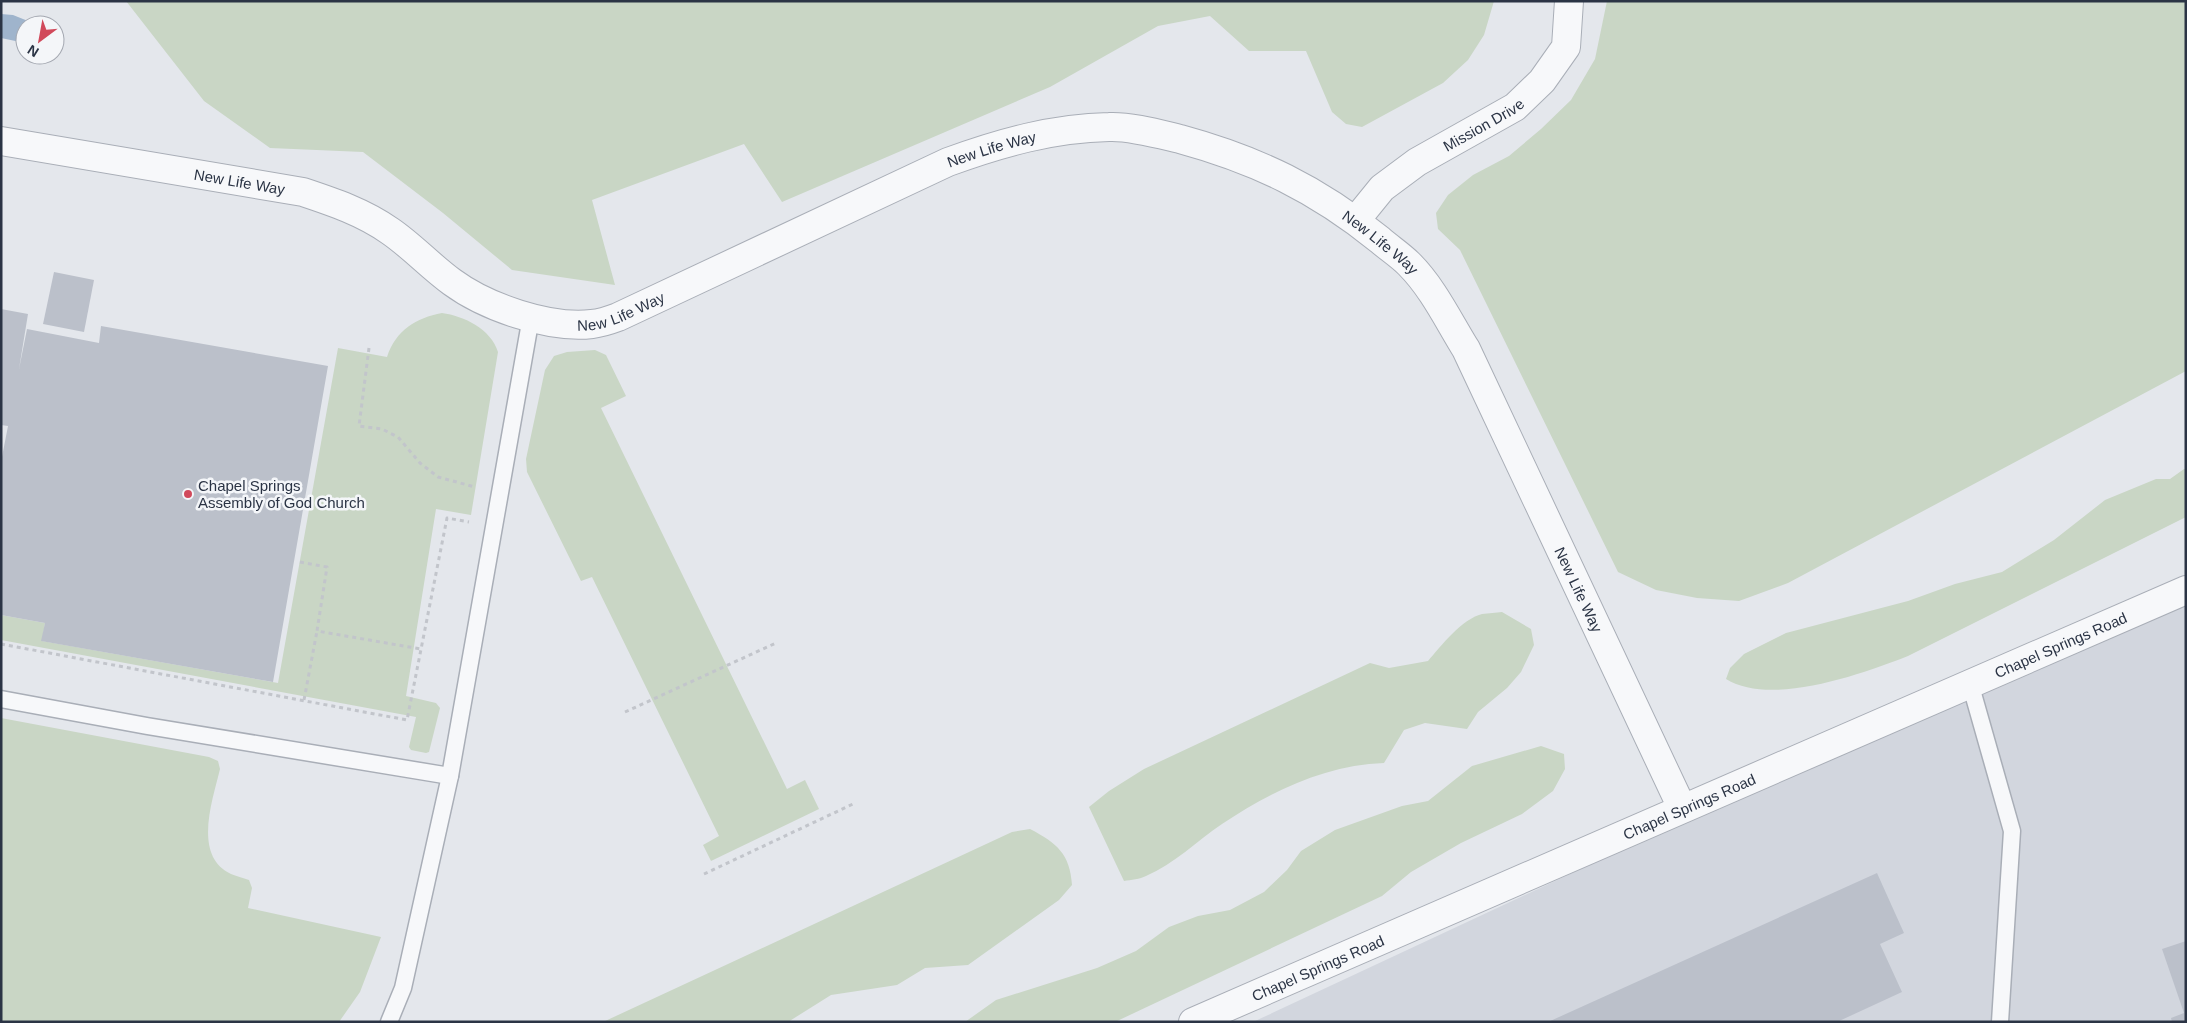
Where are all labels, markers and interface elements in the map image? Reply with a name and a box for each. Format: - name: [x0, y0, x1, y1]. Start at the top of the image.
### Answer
- north arrow: [15, 15, 65, 65]
- text: N: [25, 42, 42, 60]
- street label: Mission Drive: [1440, 95, 1527, 154]
- street label: New Life Way: [944, 127, 1038, 170]
- street label: New Life Way: [193, 165, 287, 197]
- street label: New Life Way: [1340, 206, 1423, 278]
- street label: New Life Way: [577, 288, 667, 333]
- place label: Chapel Springs Assembly of God Church: [198, 477, 365, 511]
- marker: Chapel Springs Assembly of God Church: [182, 488, 194, 500]
- street label: New Life Way: [1552, 544, 1607, 635]
- street label: Chapel Springs Road: [1992, 608, 2129, 681]
- street label: Chapel Springs Road: [1620, 770, 1758, 842]
- street label: Chapel Springs Road: [1249, 931, 1387, 1004]

